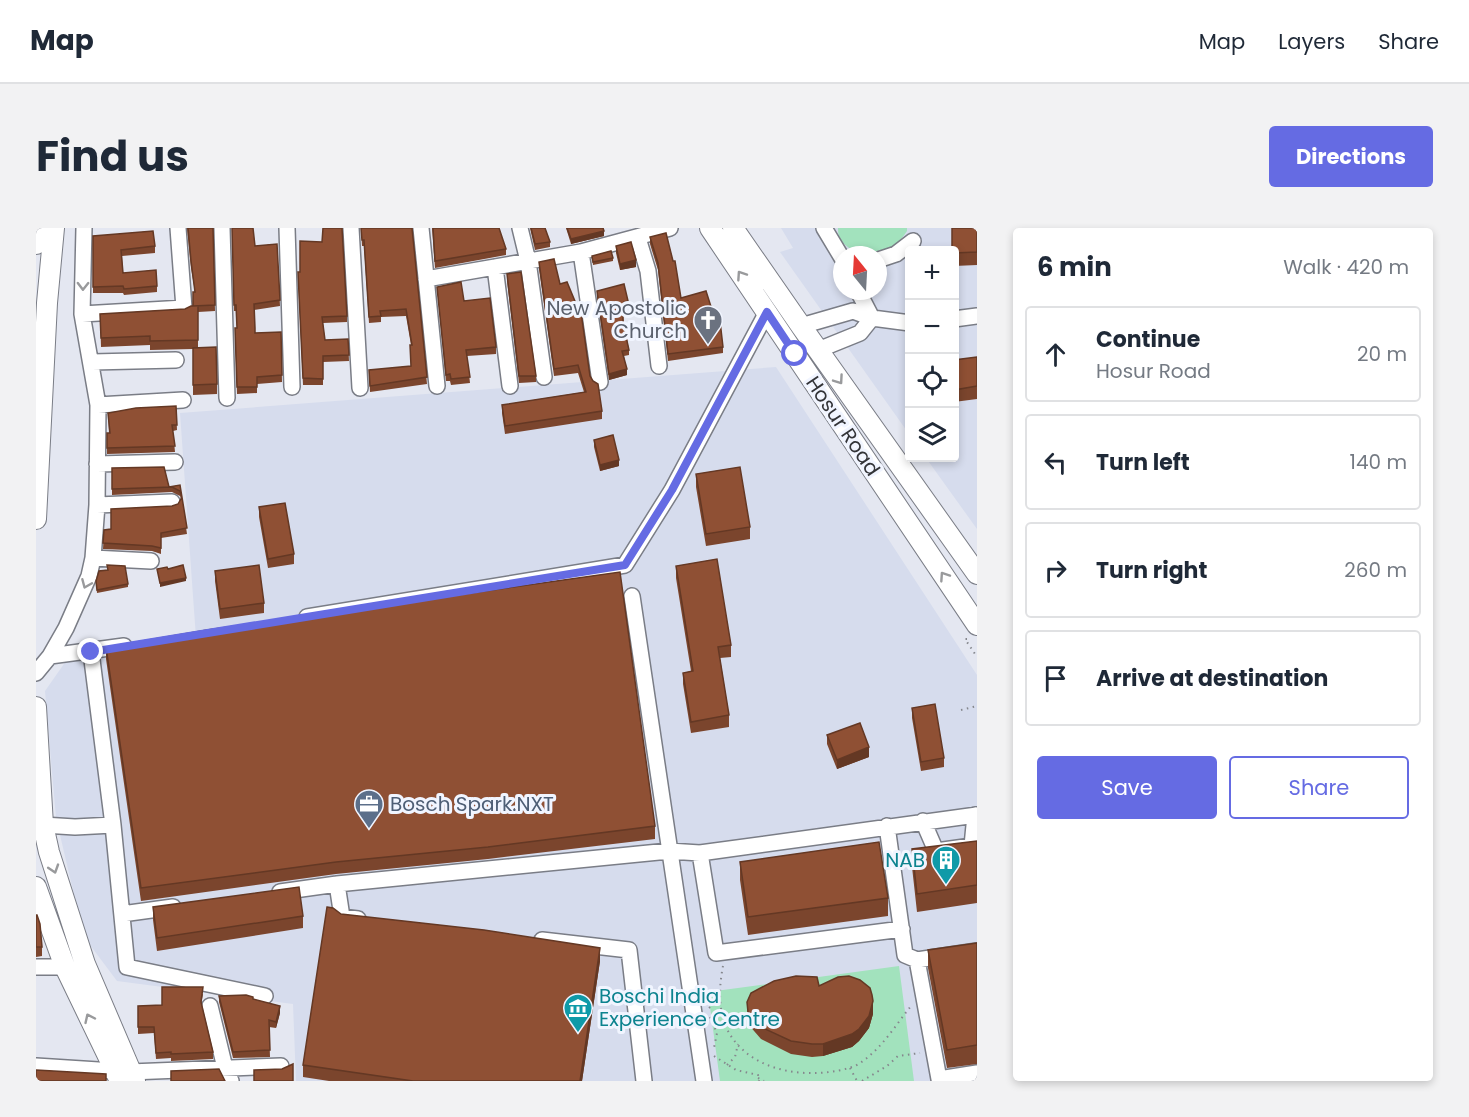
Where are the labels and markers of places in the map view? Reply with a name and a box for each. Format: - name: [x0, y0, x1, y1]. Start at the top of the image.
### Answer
- place label: New Apostolic Church: [547, 294, 687, 345]
- church icon: New Apostolic Church: [692, 304, 724, 346]
- office icon: Bosch Spark.NXT: [353, 788, 385, 830]
- place label: Bosch Spark.NXT: [390, 790, 554, 818]
- building icon: NAB: [930, 844, 962, 886]
- place label: NAB: [885, 846, 925, 874]
- place label: Boschi India Experience Centre: [599, 982, 780, 1033]
- museum icon: Boschi India Experience Centre: [562, 992, 594, 1034]

